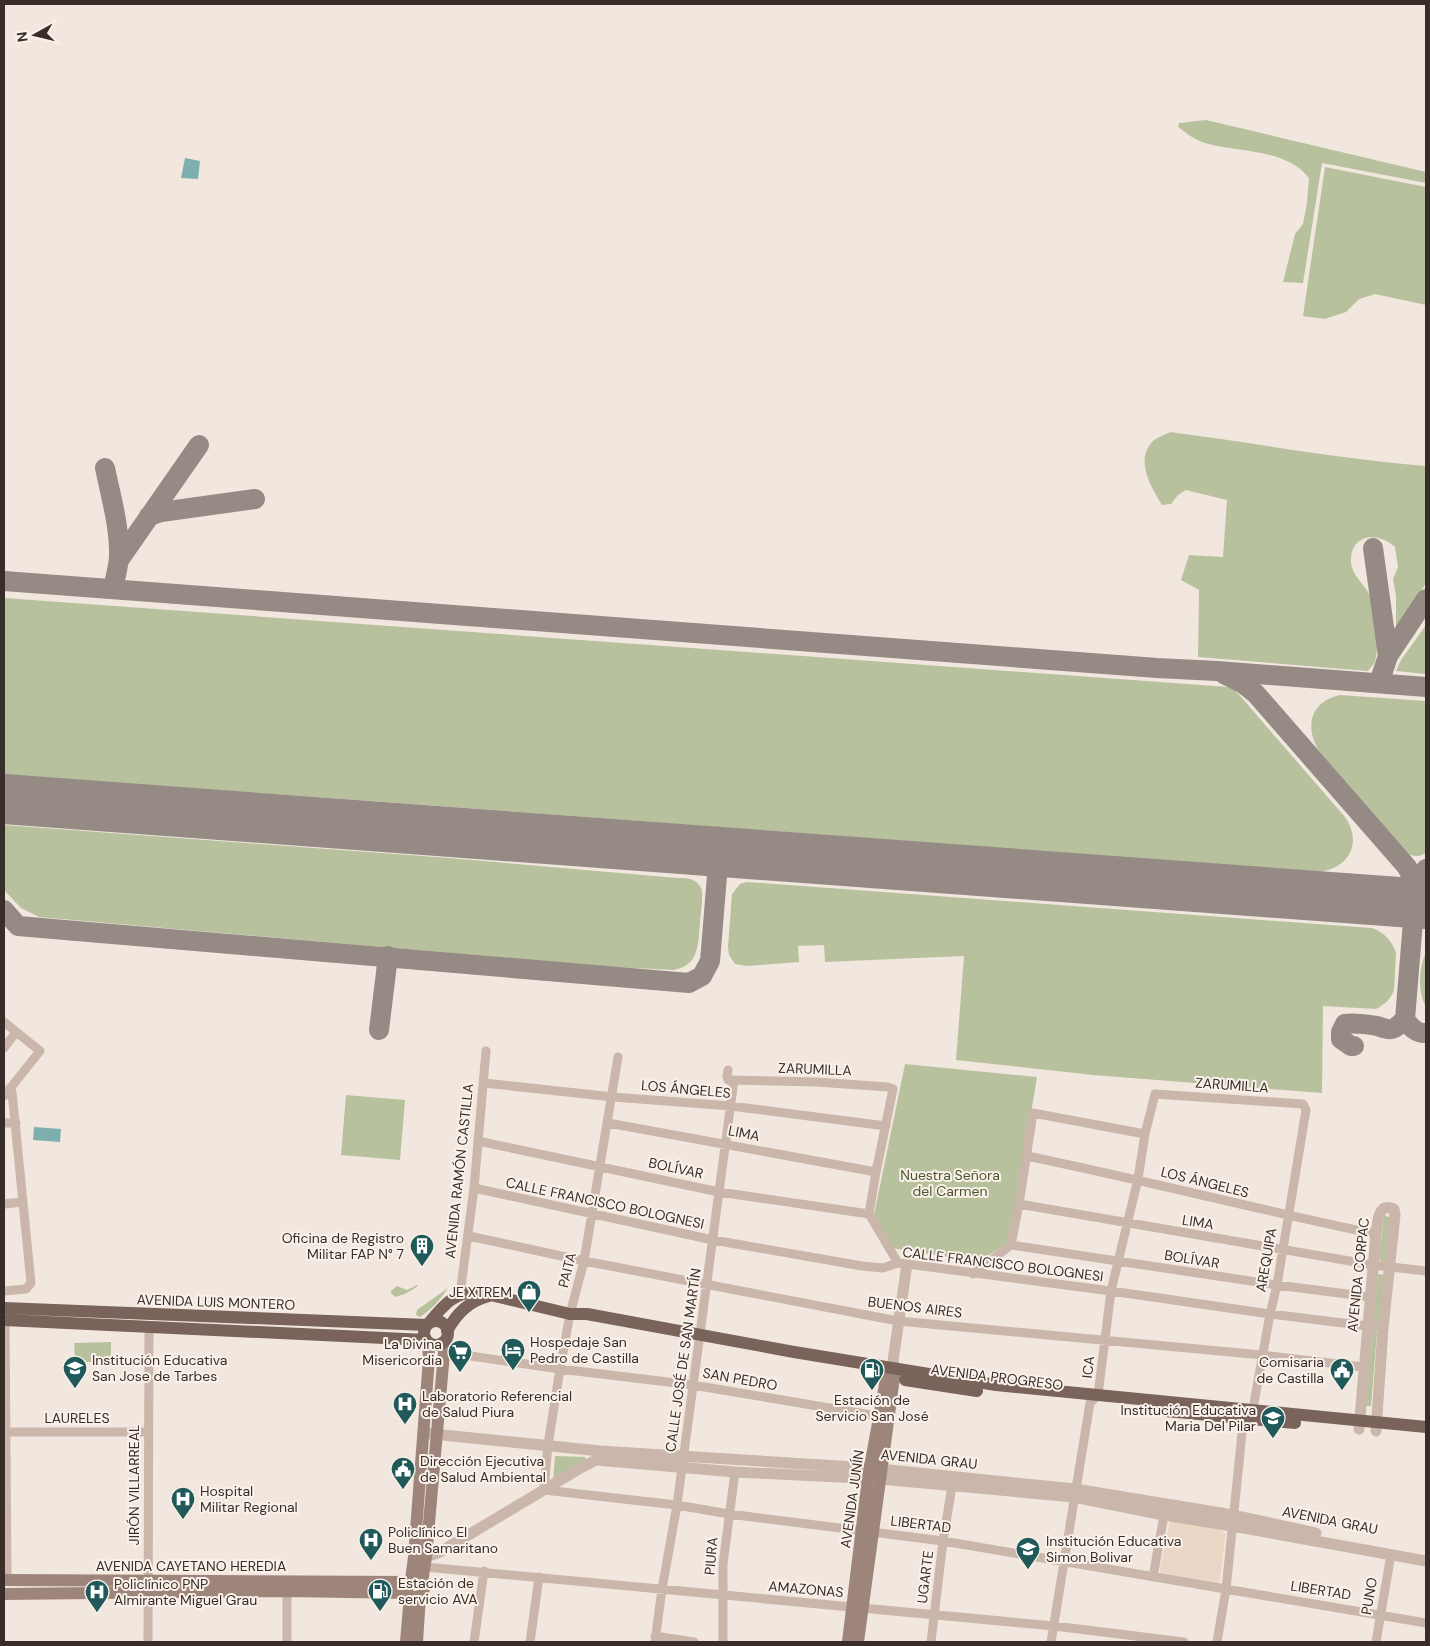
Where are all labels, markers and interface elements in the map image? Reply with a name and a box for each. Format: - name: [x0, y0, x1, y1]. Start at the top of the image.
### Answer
- north arrow: [10, 10, 60, 60]
- text: N: [13, 30, 32, 43]
- street label: ZARUMILLA: [778, 1059, 852, 1079]
- street label: ZARUMILLA: [1195, 1073, 1269, 1097]
- street label: LOS ÁNGELES: [640, 1076, 732, 1102]
- street label: AVENIDA RAMÓN CASTILLA: [441, 1083, 477, 1259]
- street label: LIMA: [727, 1121, 761, 1145]
- street label: BOLÍVAR: [647, 1153, 705, 1183]
- street label: LOS ÁNGELES: [1159, 1162, 1251, 1202]
- park label: Nuestra Señora del Carmen: [900, 1166, 1000, 1200]
- street label: CALLE FRANCISCO BOLOGNESI: [504, 1173, 706, 1233]
- street label: LIMA: [1181, 1211, 1215, 1233]
- street label: AVENIDA CORPAC: [1343, 1217, 1373, 1333]
- street label: AREQUIPA: [1251, 1226, 1281, 1294]
- place label: Oficina de Registro Militar FAP N° 7: [282, 1229, 404, 1263]
- building icon: Oficina de Registro Militar FAP N° 7: [409, 1233, 435, 1267]
- street label: CALLE FRANCISCO BOLOGNESI: [901, 1243, 1105, 1285]
- street label: BOLÍVAR: [1163, 1246, 1221, 1272]
- street label: PAITA: [554, 1251, 580, 1289]
- street label: CALLE JOSÉ DE SAN MARTÍN: [661, 1267, 705, 1453]
- shop icon: JE XTREM: [516, 1279, 542, 1313]
- place label: JE XTREM: [449, 1283, 512, 1301]
- street label: AVENIDA LUIS MONTERO: [136, 1290, 296, 1314]
- street label: BUENOS AIRES: [867, 1292, 963, 1322]
- place label: Hospedaje San Pedro de Castilla: [530, 1333, 639, 1367]
- place label: La Divina Misericordia: [362, 1335, 442, 1369]
- hotel icon: Hospedaje San Pedro de Castilla: [500, 1337, 526, 1371]
- supermarket icon: La Divina Misericordia: [447, 1339, 473, 1373]
- place label: Institución Educativa San Jose de Tarbes: [92, 1351, 227, 1385]
- place label: Comisaria de Castilla: [1256, 1353, 1324, 1387]
- school or university icon: Institución Educativa San Jose de Tarbes: [62, 1355, 88, 1389]
- street label: ICA: [1078, 1355, 1098, 1379]
- fuel station icon: Estación de Servicio San José: [859, 1357, 885, 1391]
- public building icon: Comisaria de Castilla: [1329, 1357, 1355, 1391]
- street label: AVENIDA PROGRESO: [930, 1360, 1064, 1394]
- street label: SAN PEDRO: [701, 1364, 779, 1394]
- place label: Laboratorio Referencial de Salud Piura: [422, 1387, 572, 1421]
- hospital icon: Laboratorio Referencial de Salud Piura: [392, 1391, 418, 1425]
- place label: Estación de Servicio San José: [815, 1391, 929, 1425]
- place label: Institución Educativa Maria Del Pilar: [1121, 1401, 1256, 1435]
- school or university icon: Institución Educativa Maria Del Pilar: [1260, 1405, 1286, 1439]
- street label: LAURELES: [44, 1409, 110, 1427]
- street label: JIRÓN VILLARREAL: [125, 1425, 143, 1545]
- street label: AVENIDA GRAU: [880, 1445, 978, 1473]
- street label: AVENIDA JUNÍN: [836, 1449, 868, 1549]
- place label: Dirección Ejecutiva de Salud Ambiental: [420, 1452, 546, 1486]
- public building icon: Dirección Ejecutiva de Salud Ambiental: [390, 1456, 416, 1490]
- place label: Hospital Militar Regional: [200, 1482, 298, 1516]
- hospital icon: Hospital Militar Regional: [170, 1486, 196, 1520]
- street label: AVENIDA GRAU: [1281, 1502, 1379, 1538]
- street label: LIBERTAD: [890, 1511, 952, 1537]
- place label: Policlínico El Buen Samaritano: [388, 1523, 498, 1557]
- hospital icon: Policlínico El Buen Samaritano: [358, 1527, 384, 1561]
- place label: Institución Educativa Simon Bolivar: [1046, 1532, 1181, 1566]
- street label: PIURA: [700, 1536, 722, 1576]
- school or university icon: Institución Educativa Simon Bolivar: [1015, 1536, 1041, 1570]
- street label: UGARTE: [913, 1549, 937, 1604]
- street label: AVENIDA CAYETANO HEREDIA: [96, 1557, 286, 1575]
- place label: Estación de servicio AVA: [398, 1574, 478, 1608]
- place label: Policlínico PNP Almirante Miguel Grau: [114, 1575, 257, 1609]
- street label: LIBERTAD: [1289, 1576, 1353, 1604]
- street label: PUNO: [1357, 1576, 1381, 1616]
- street label: AMAZONAS: [768, 1577, 844, 1601]
- fuel station icon: Estación de servicio AVA: [367, 1578, 393, 1612]
- hospital icon: Policlínico PNP Almirante Miguel Grau: [84, 1579, 110, 1613]

